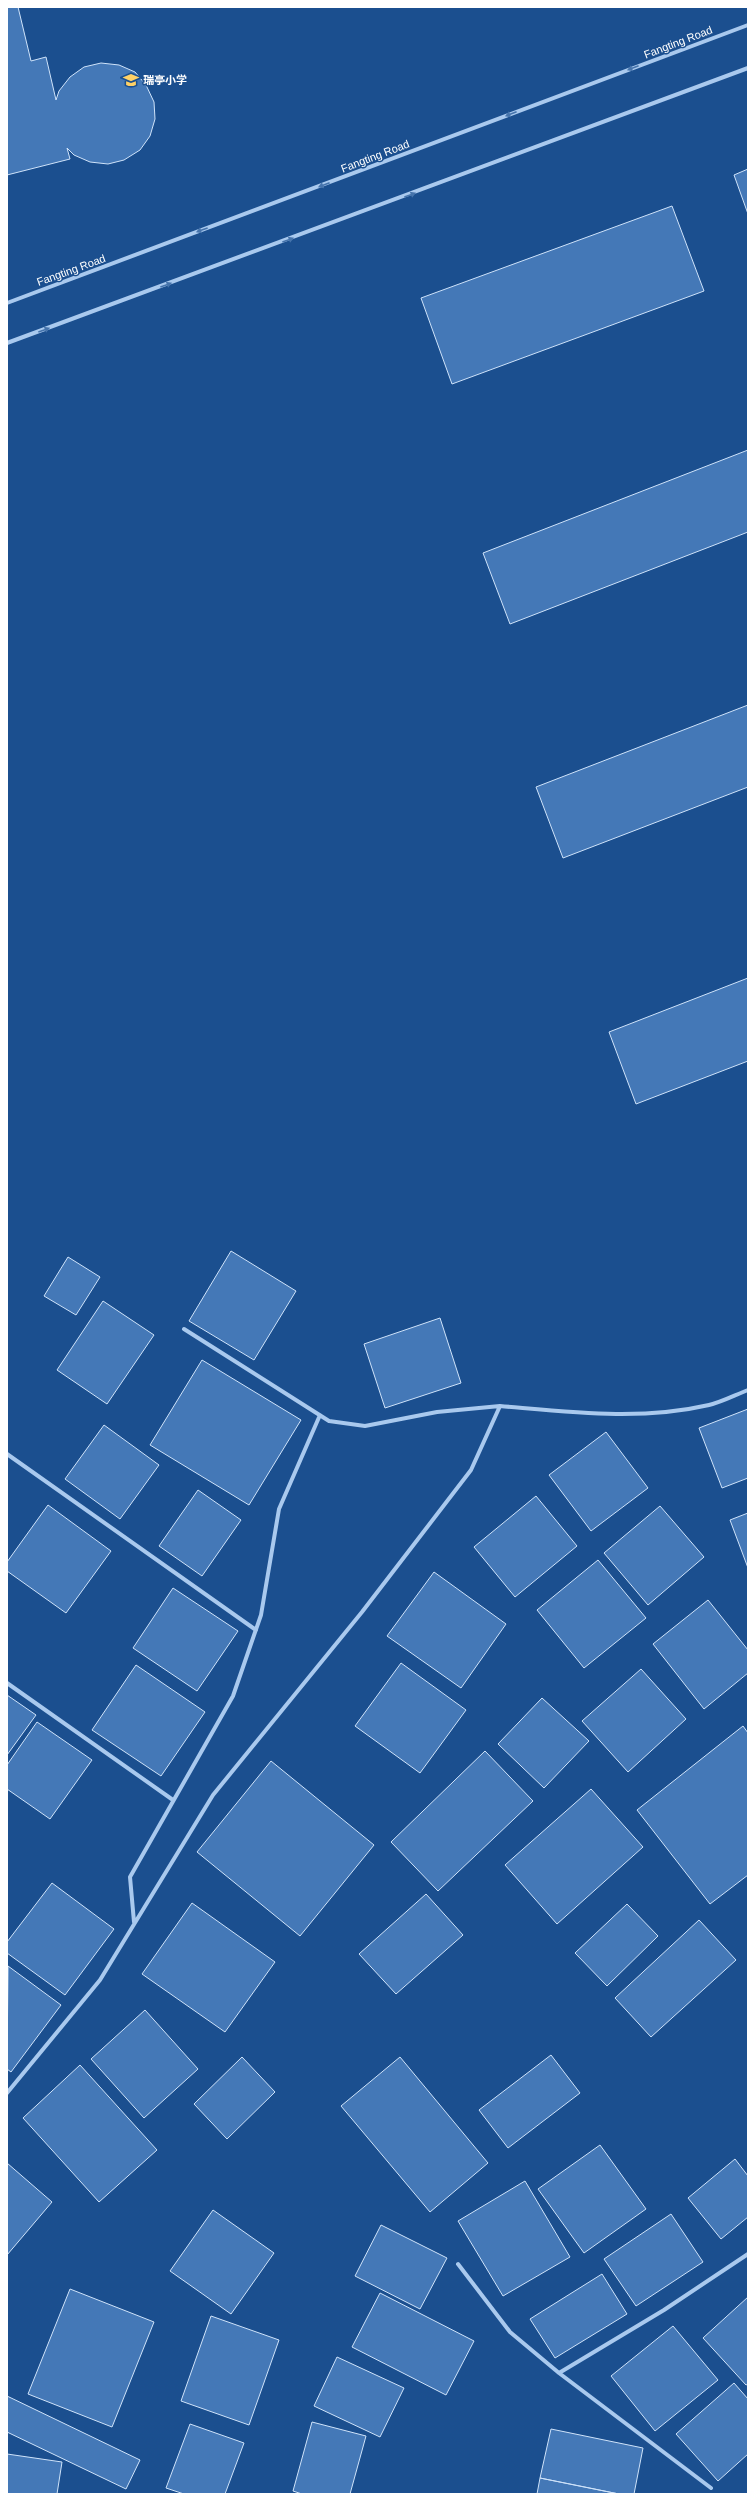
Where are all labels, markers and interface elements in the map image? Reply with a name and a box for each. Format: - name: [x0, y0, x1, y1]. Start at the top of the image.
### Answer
- street label: Fangting Road: [642, 23, 714, 61]
- one-way arrow: [626, 66, 638, 72]
- school or university icon: 瑞亭小学: [122, 71, 140, 89]
- place label: 瑞亭小学: [143, 74, 187, 86]
- one-way arrow: [505, 112, 517, 118]
- street label: Fangting Road: [339, 137, 411, 175]
- one-way arrow: [318, 182, 330, 188]
- one-way arrow: [404, 191, 416, 197]
- one-way arrow: [196, 228, 208, 234]
- one-way arrow: [282, 237, 294, 243]
- street label: Fangting Road: [35, 252, 107, 288]
- one-way arrow: [160, 282, 172, 288]
- one-way arrow: [38, 326, 50, 332]

